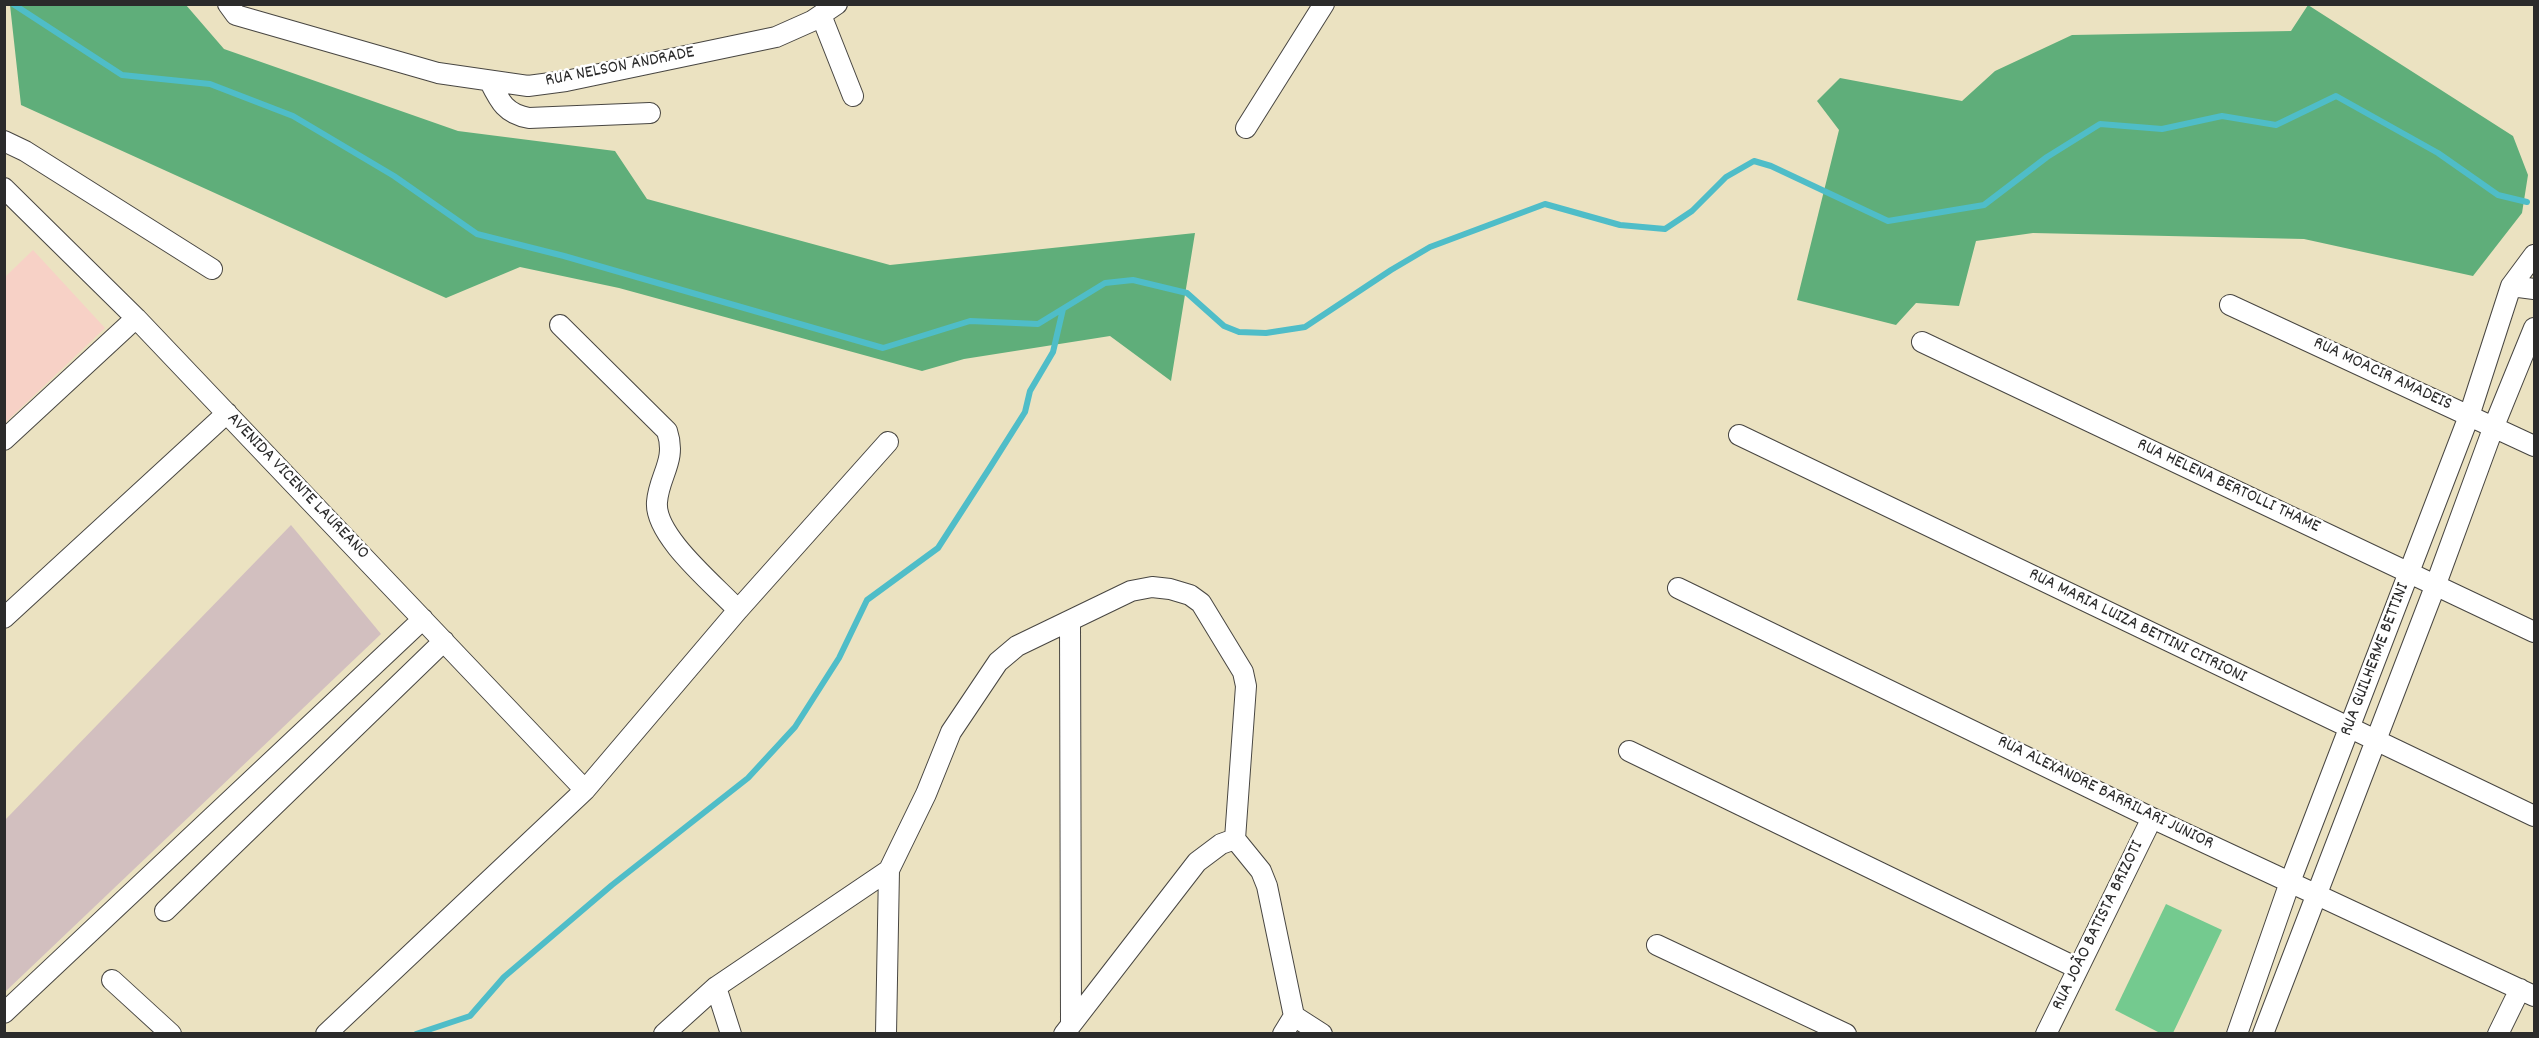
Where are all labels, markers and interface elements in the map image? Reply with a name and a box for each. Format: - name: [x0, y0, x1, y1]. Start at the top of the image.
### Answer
- street label: RUA NELSON ANDRADE: [544, 43, 696, 93]
- street label: RUA MOACIR AMADEIS: [2309, 333, 2455, 417]
- street label: AVENIDA VICENTE LAUREANO: [221, 409, 373, 565]
- street label: RUA HELENA BERTOLLI THAME: [2133, 435, 2323, 539]
- street label: RUA MARIA LUIZA BETTINI CITRIONI: [2025, 565, 2249, 689]
- street label: RUA GUILHERME BETTINI: [2337, 580, 2415, 740]
- street label: RUA ALEXANDRE BARRILARI JUNIOR: [1993, 732, 2217, 856]
- street label: RUA JOÃO BATISTA BRIZOTI: [2048, 838, 2150, 1014]

